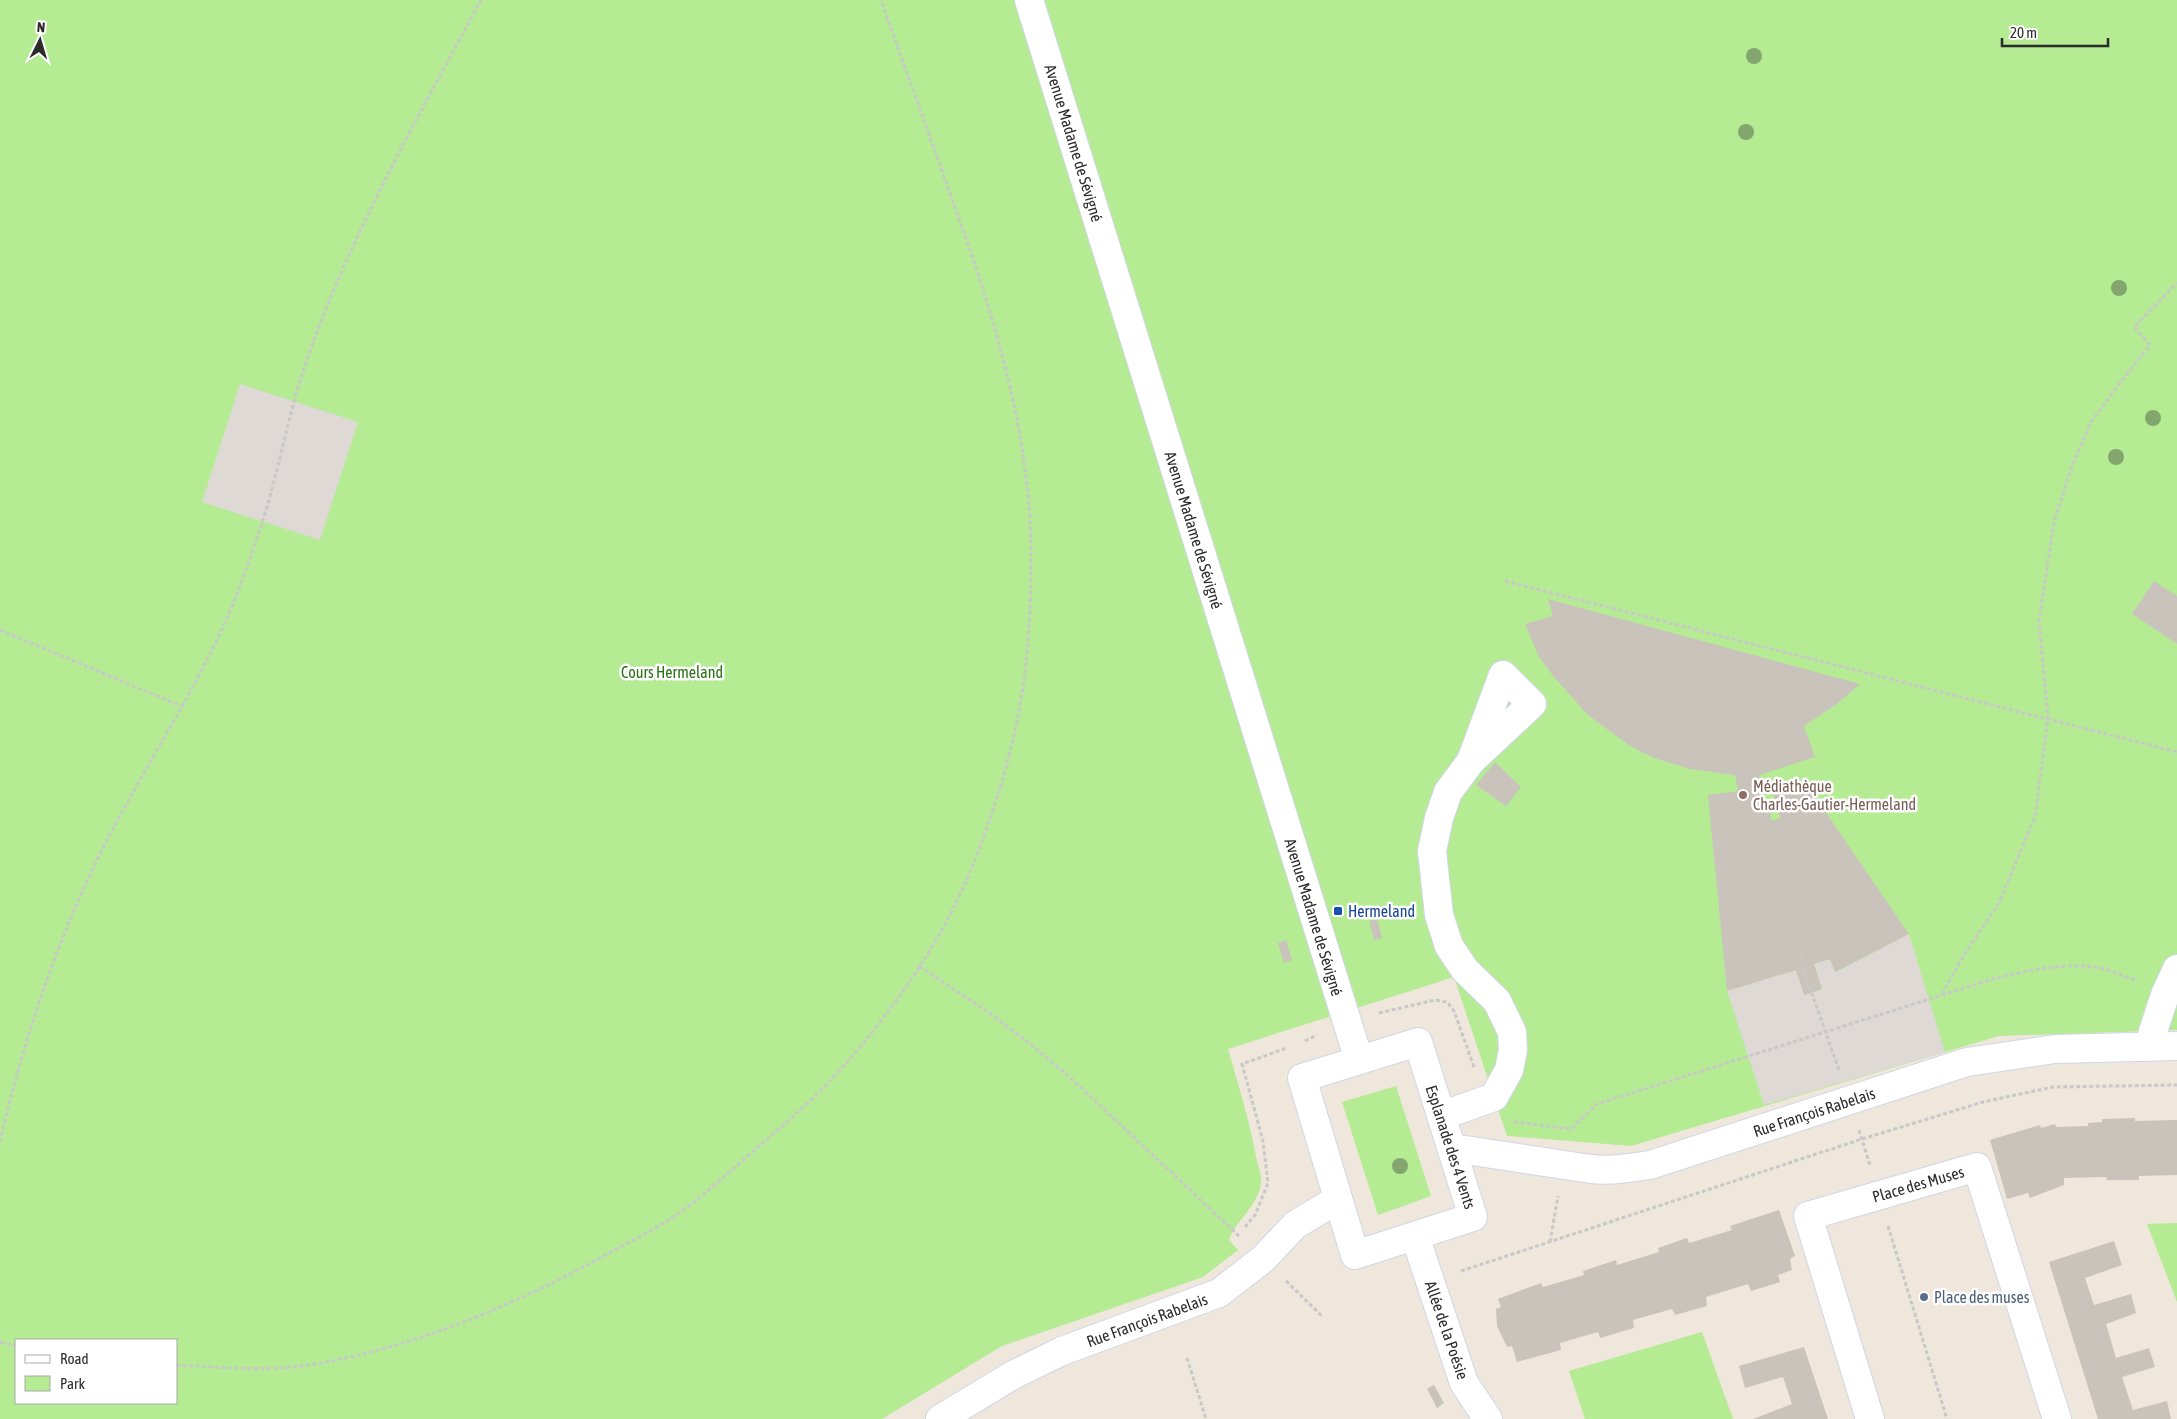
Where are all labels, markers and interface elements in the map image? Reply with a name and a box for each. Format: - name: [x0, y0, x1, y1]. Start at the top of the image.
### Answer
- north arrow: [15, 15, 65, 65]
- scale bar: [2002, 15, 2108, 47]
- text: N: [36, 19, 46, 35]
- text: 20 m: [2010, 24, 2037, 41]
- street label: Avenue Madame de Sévigné: [1041, 62, 1107, 224]
- street label: Avenue Madame de Sévigné: [1161, 449, 1227, 611]
- park label: Cours Hermeland: [621, 663, 723, 681]
- place label: Médiathèque Charles-Gautier-Hermeland: [1753, 777, 1916, 813]
- marker: Médiathèque Charles-Gautier-Hermeland: [1737, 789, 1749, 801]
- street label: Avenue Madame de Sévigné: [1281, 836, 1347, 998]
- place label: Hermeland: [1348, 902, 1415, 920]
- marker: Hermeland: [1332, 905, 1344, 917]
- street label: Esplanade des 4 Vents: [1422, 1083, 1480, 1212]
- street label: Rue François Rabelais: [1751, 1084, 1878, 1141]
- street label: Place des Muses: [1870, 1162, 1966, 1206]
- street label: Allée de la Poésie: [1422, 1278, 1472, 1382]
- place label: Place des muses: [1934, 1288, 2030, 1306]
- street label: Rue François Rabelais: [1084, 1290, 1210, 1351]
- marker: Place des muses: [1918, 1291, 1930, 1303]
- legend: [15, 1339, 178, 1404]
- text: Road: [60, 1350, 89, 1367]
- text: Park: [60, 1375, 85, 1392]

